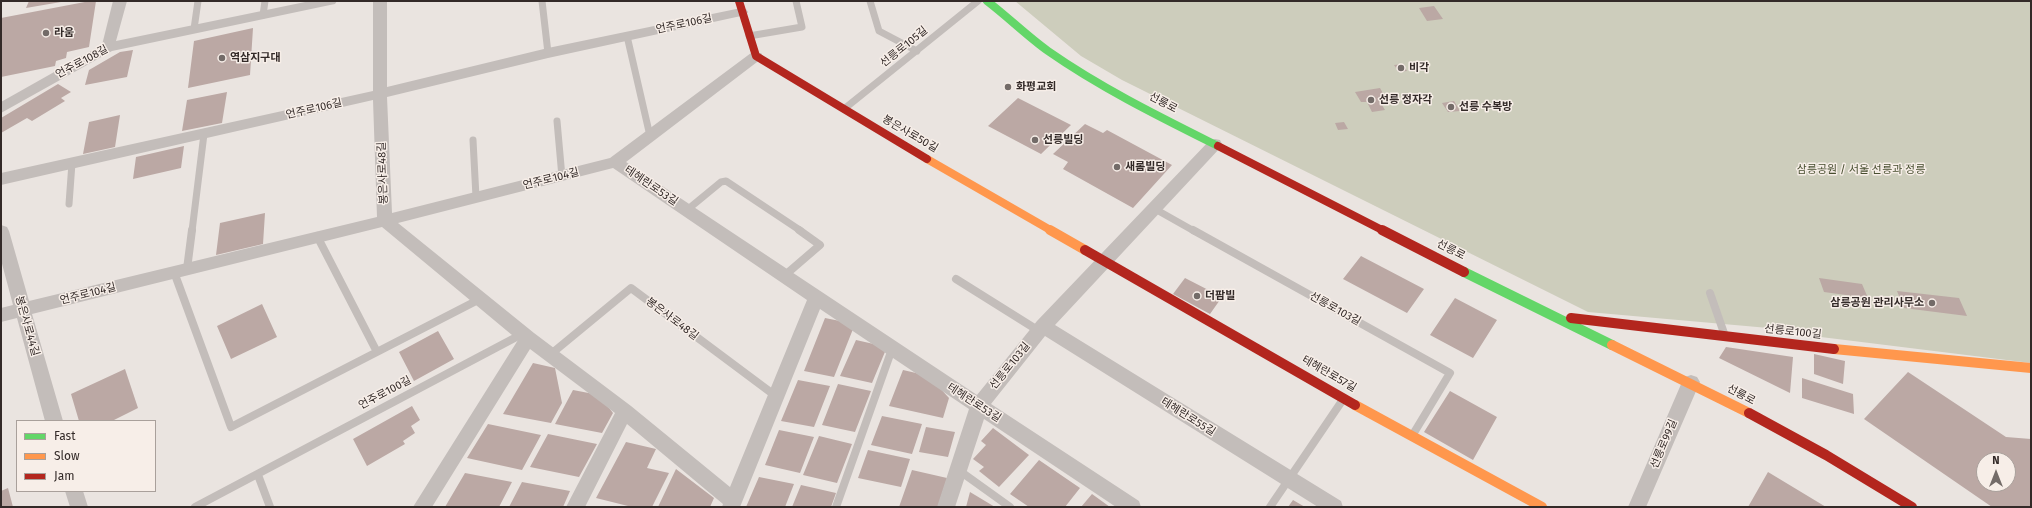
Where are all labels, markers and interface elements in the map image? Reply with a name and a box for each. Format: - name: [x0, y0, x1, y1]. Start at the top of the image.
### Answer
- street label: 언주로106길: [655, 12, 713, 36]
- street label: 선릉로105길: [878, 24, 930, 70]
- place label: 라움: [54, 26, 74, 40]
- marker: 라움: [41, 28, 51, 38]
- street label: 언주로108길: [54, 43, 110, 81]
- place label: 역삼지구대: [230, 51, 281, 65]
- marker: 역삼지구대: [217, 53, 227, 63]
- place label: 비각: [1409, 61, 1429, 75]
- marker: 비각: [1396, 63, 1406, 73]
- place label: 화평교회: [1016, 80, 1056, 94]
- marker: 화평교회: [1003, 82, 1013, 92]
- street label: 선릉로: [1146, 90, 1180, 116]
- place label: 선릉 정자각: [1379, 93, 1432, 107]
- marker: 선릉 정자각: [1366, 95, 1376, 105]
- street label: 언주로106길: [285, 96, 343, 122]
- place label: 선릉 수복방: [1459, 100, 1512, 114]
- marker: 선릉 수복방: [1446, 102, 1456, 112]
- street label: 봉은사로50길: [880, 113, 940, 155]
- place label: 선릉빌딩: [1043, 133, 1083, 147]
- marker: 선릉빌딩: [1030, 135, 1040, 145]
- street label: 봉은사로48길: [375, 142, 391, 204]
- place label: 새롬빌딩: [1125, 160, 1165, 174]
- marker: 새롬빌딩: [1112, 162, 1122, 172]
- street label: 테헤란로53길: [622, 163, 680, 209]
- park label: 삼릉공원 / 서울 선릉과 정릉: [1797, 163, 1925, 177]
- street label: 언주로104길: [522, 166, 580, 192]
- street label: 선릉로: [1434, 237, 1468, 263]
- street label: 언주로104길: [59, 281, 117, 307]
- place label: 더팜빌: [1205, 289, 1235, 303]
- street label: 선릉로103길: [1307, 289, 1363, 329]
- marker: 더팜빌: [1192, 291, 1202, 301]
- street label: 봉은사로44길: [12, 294, 42, 358]
- street label: 봉은사로48길: [643, 295, 701, 343]
- place label: 삼릉공원 관리사무소: [1830, 296, 1924, 310]
- marker: 삼릉공원 관리사무소: [1927, 298, 1937, 308]
- street label: 선릉로100길: [1764, 322, 1822, 342]
- street label: 선릉로103길: [987, 340, 1033, 392]
- street label: 테헤란로57길: [1299, 353, 1359, 395]
- street label: 언주로100길: [357, 374, 413, 412]
- street label: 테헤란로53길: [945, 381, 1003, 425]
- street label: 선릉로: [1724, 382, 1758, 408]
- street label: 테헤란로55길: [1158, 395, 1218, 439]
- street label: 선릉로99길: [1648, 417, 1680, 471]
- legend: [16, 420, 156, 492]
- text: Fast: [54, 429, 76, 443]
- text: Slow: [54, 449, 80, 463]
- north arrow: [1976, 452, 2016, 492]
- text: N: [1992, 454, 2000, 467]
- text: Jam: [54, 469, 74, 483]

